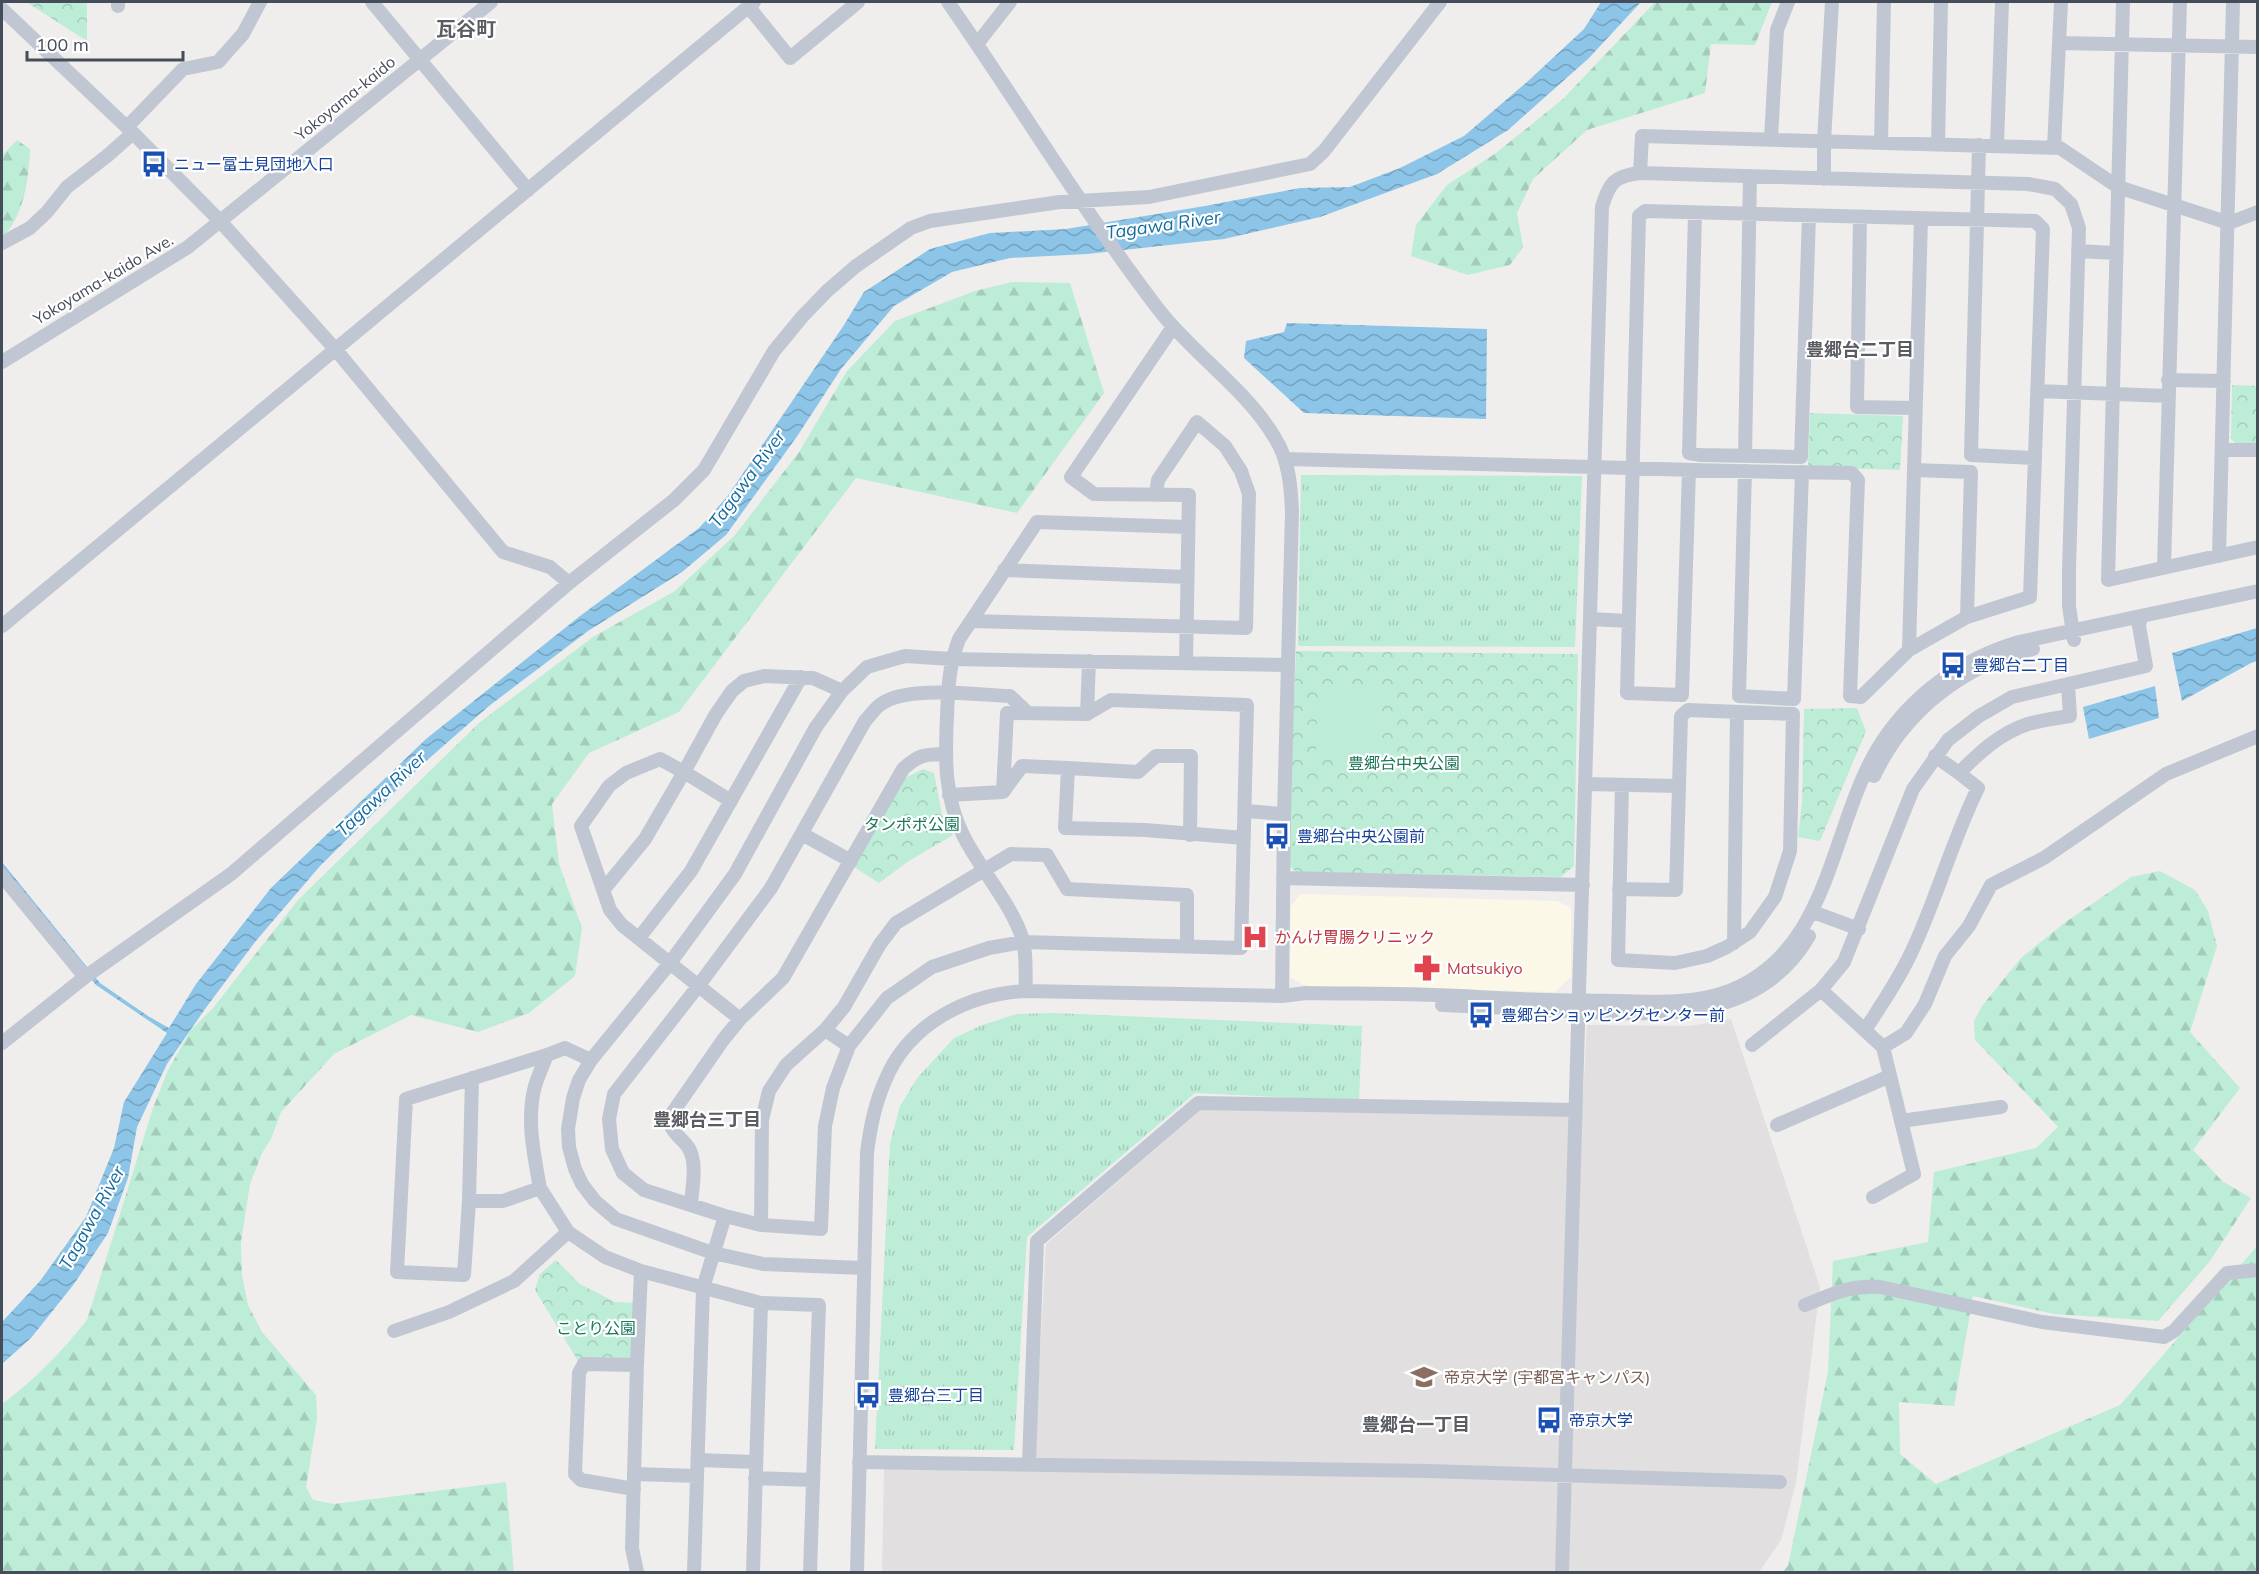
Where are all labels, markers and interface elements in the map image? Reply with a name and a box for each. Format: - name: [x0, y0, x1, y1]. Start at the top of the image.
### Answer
- district label: 瓦谷町: [436, 16, 496, 41]
- scale bar: [27, 24, 183, 62]
- text: 100 m: [36, 33, 89, 56]
- street label: Yokoyama-kaido: [290, 51, 399, 145]
- bus stop icon: ニュー富士見団地入口: [139, 149, 169, 179]
- place label: ニュー富士見団地入口: [174, 154, 334, 174]
- water label: Tagawa River: [1104, 205, 1223, 244]
- street label: Yokoyama-kaido Ave.: [29, 229, 177, 329]
- district label: 豊郷台二丁目: [1806, 338, 1914, 361]
- water label: Tagawa River: [703, 424, 791, 532]
- bus stop icon: 豊郷台二丁目: [1938, 650, 1968, 680]
- place label: 豊郷台二丁目: [1973, 655, 2069, 675]
- water label: Tagawa River: [331, 745, 432, 841]
- park label: 豊郷台中央公園: [1348, 753, 1460, 773]
- park label: タンポポ公園: [864, 814, 960, 834]
- bus stop icon: 豊郷台中央公園前: [1262, 821, 1292, 851]
- place label: 豊郷台中央公園前: [1297, 826, 1425, 846]
- hospital icon: かんけ胃腸クリニック: [1240, 922, 1270, 952]
- place label: かんけ胃腸クリニック: [1275, 927, 1435, 947]
- pharmacy icon: Matsukiyo: [1412, 953, 1442, 983]
- place label: Matsukiyo: [1447, 958, 1523, 978]
- bus stop icon: 豊郷台ショッピングセンター前: [1466, 1000, 1496, 1030]
- place label: 豊郷台ショッピングセンター前: [1501, 1005, 1725, 1025]
- district label: 豊郷台三丁目: [653, 1108, 761, 1131]
- water label: Tagawa River: [54, 1160, 130, 1274]
- park label: ことり公園: [556, 1318, 636, 1338]
- school or university icon: 帝京大学 (宇都宮キャンパス): [1409, 1362, 1439, 1392]
- place label: 帝京大学 (宇都宮キャンパス): [1444, 1367, 1650, 1387]
- bus stop icon: 豊郷台三丁目: [853, 1380, 883, 1410]
- place label: 豊郷台三丁目: [888, 1385, 984, 1405]
- bus stop icon: 帝京大学: [1534, 1405, 1564, 1435]
- place label: 帝京大学: [1569, 1410, 1633, 1430]
- district label: 豊郷台一丁目: [1362, 1413, 1470, 1436]

